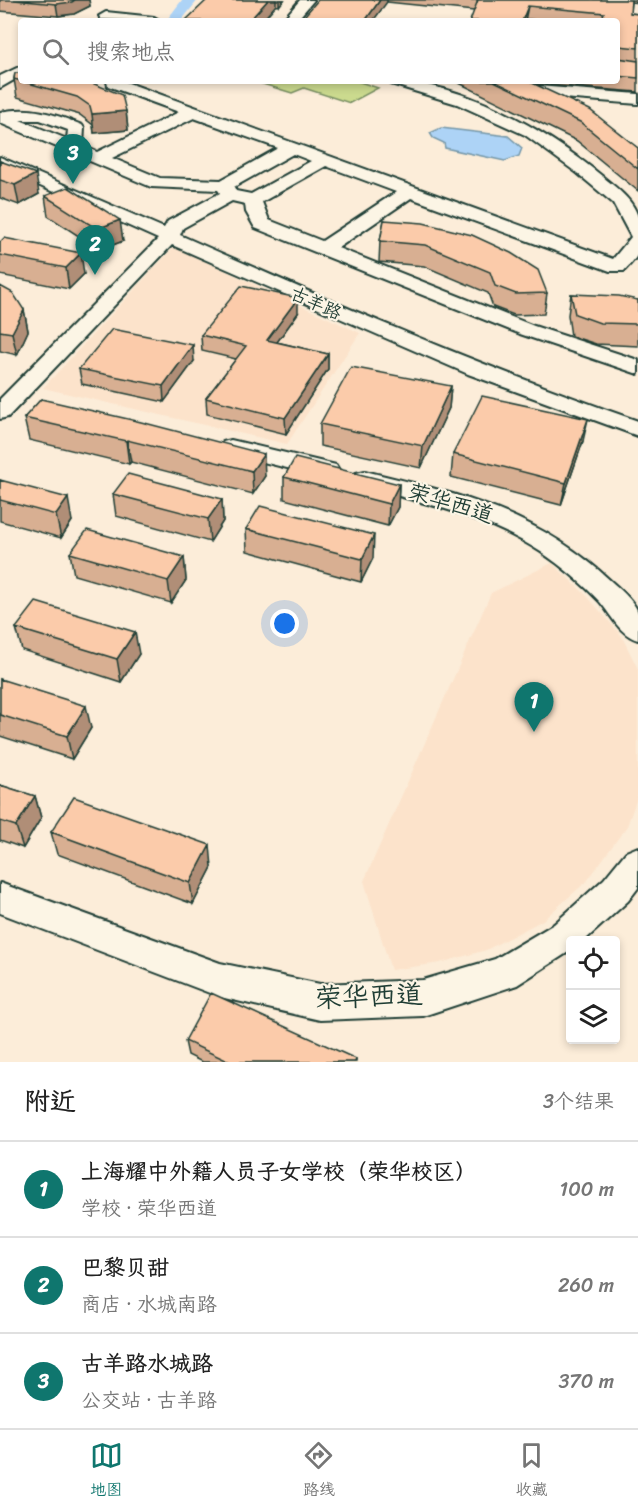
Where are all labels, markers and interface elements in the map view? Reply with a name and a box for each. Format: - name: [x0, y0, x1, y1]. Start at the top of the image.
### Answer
- search box: [18, 18, 620, 84]
- text: 搜索地点: [87, 32, 175, 71]
- icon: search: [39, 35, 72, 68]
- pin: 3: [54, 134, 92, 184]
- pin: 2: [76, 226, 115, 275]
- street label: 古羊路: [285, 277, 347, 329]
- street label: 荣华西道: [403, 471, 499, 535]
- your location: [270, 609, 299, 638]
- pin: 1: [514, 682, 554, 732]
- map controls: [566, 936, 620, 1044]
- button: locate: [566, 936, 620, 990]
- street label: 荣华西道: [314, 970, 424, 1022]
- button: layers: [566, 990, 620, 1044]
- text: 附近: [24, 1078, 76, 1124]
- text: 3个结果: [543, 1084, 614, 1119]
- text: 上海耀中外籍人员子女学校（荣华校区）: [81, 1152, 477, 1191]
- text: 1: [39, 1172, 48, 1207]
- text: 100 m: [560, 1172, 614, 1207]
- text: 学校 · 荣华西道: [81, 1191, 217, 1226]
- text: 巴黎贝甜: [81, 1248, 169, 1287]
- text: 2: [38, 1268, 49, 1303]
- text: 260 m: [558, 1268, 614, 1303]
- text: 商店 · 水城南路: [81, 1287, 217, 1322]
- text: 古羊路水城路: [81, 1344, 213, 1383]
- text: 3: [38, 1364, 49, 1399]
- text: 370 m: [558, 1364, 614, 1399]
- text: 公交站 · 古羊路: [81, 1383, 217, 1418]
- tab: 地图: [90, 1439, 123, 1504]
- tab: 路线: [302, 1439, 335, 1504]
- tab: 收藏: [515, 1439, 548, 1504]

